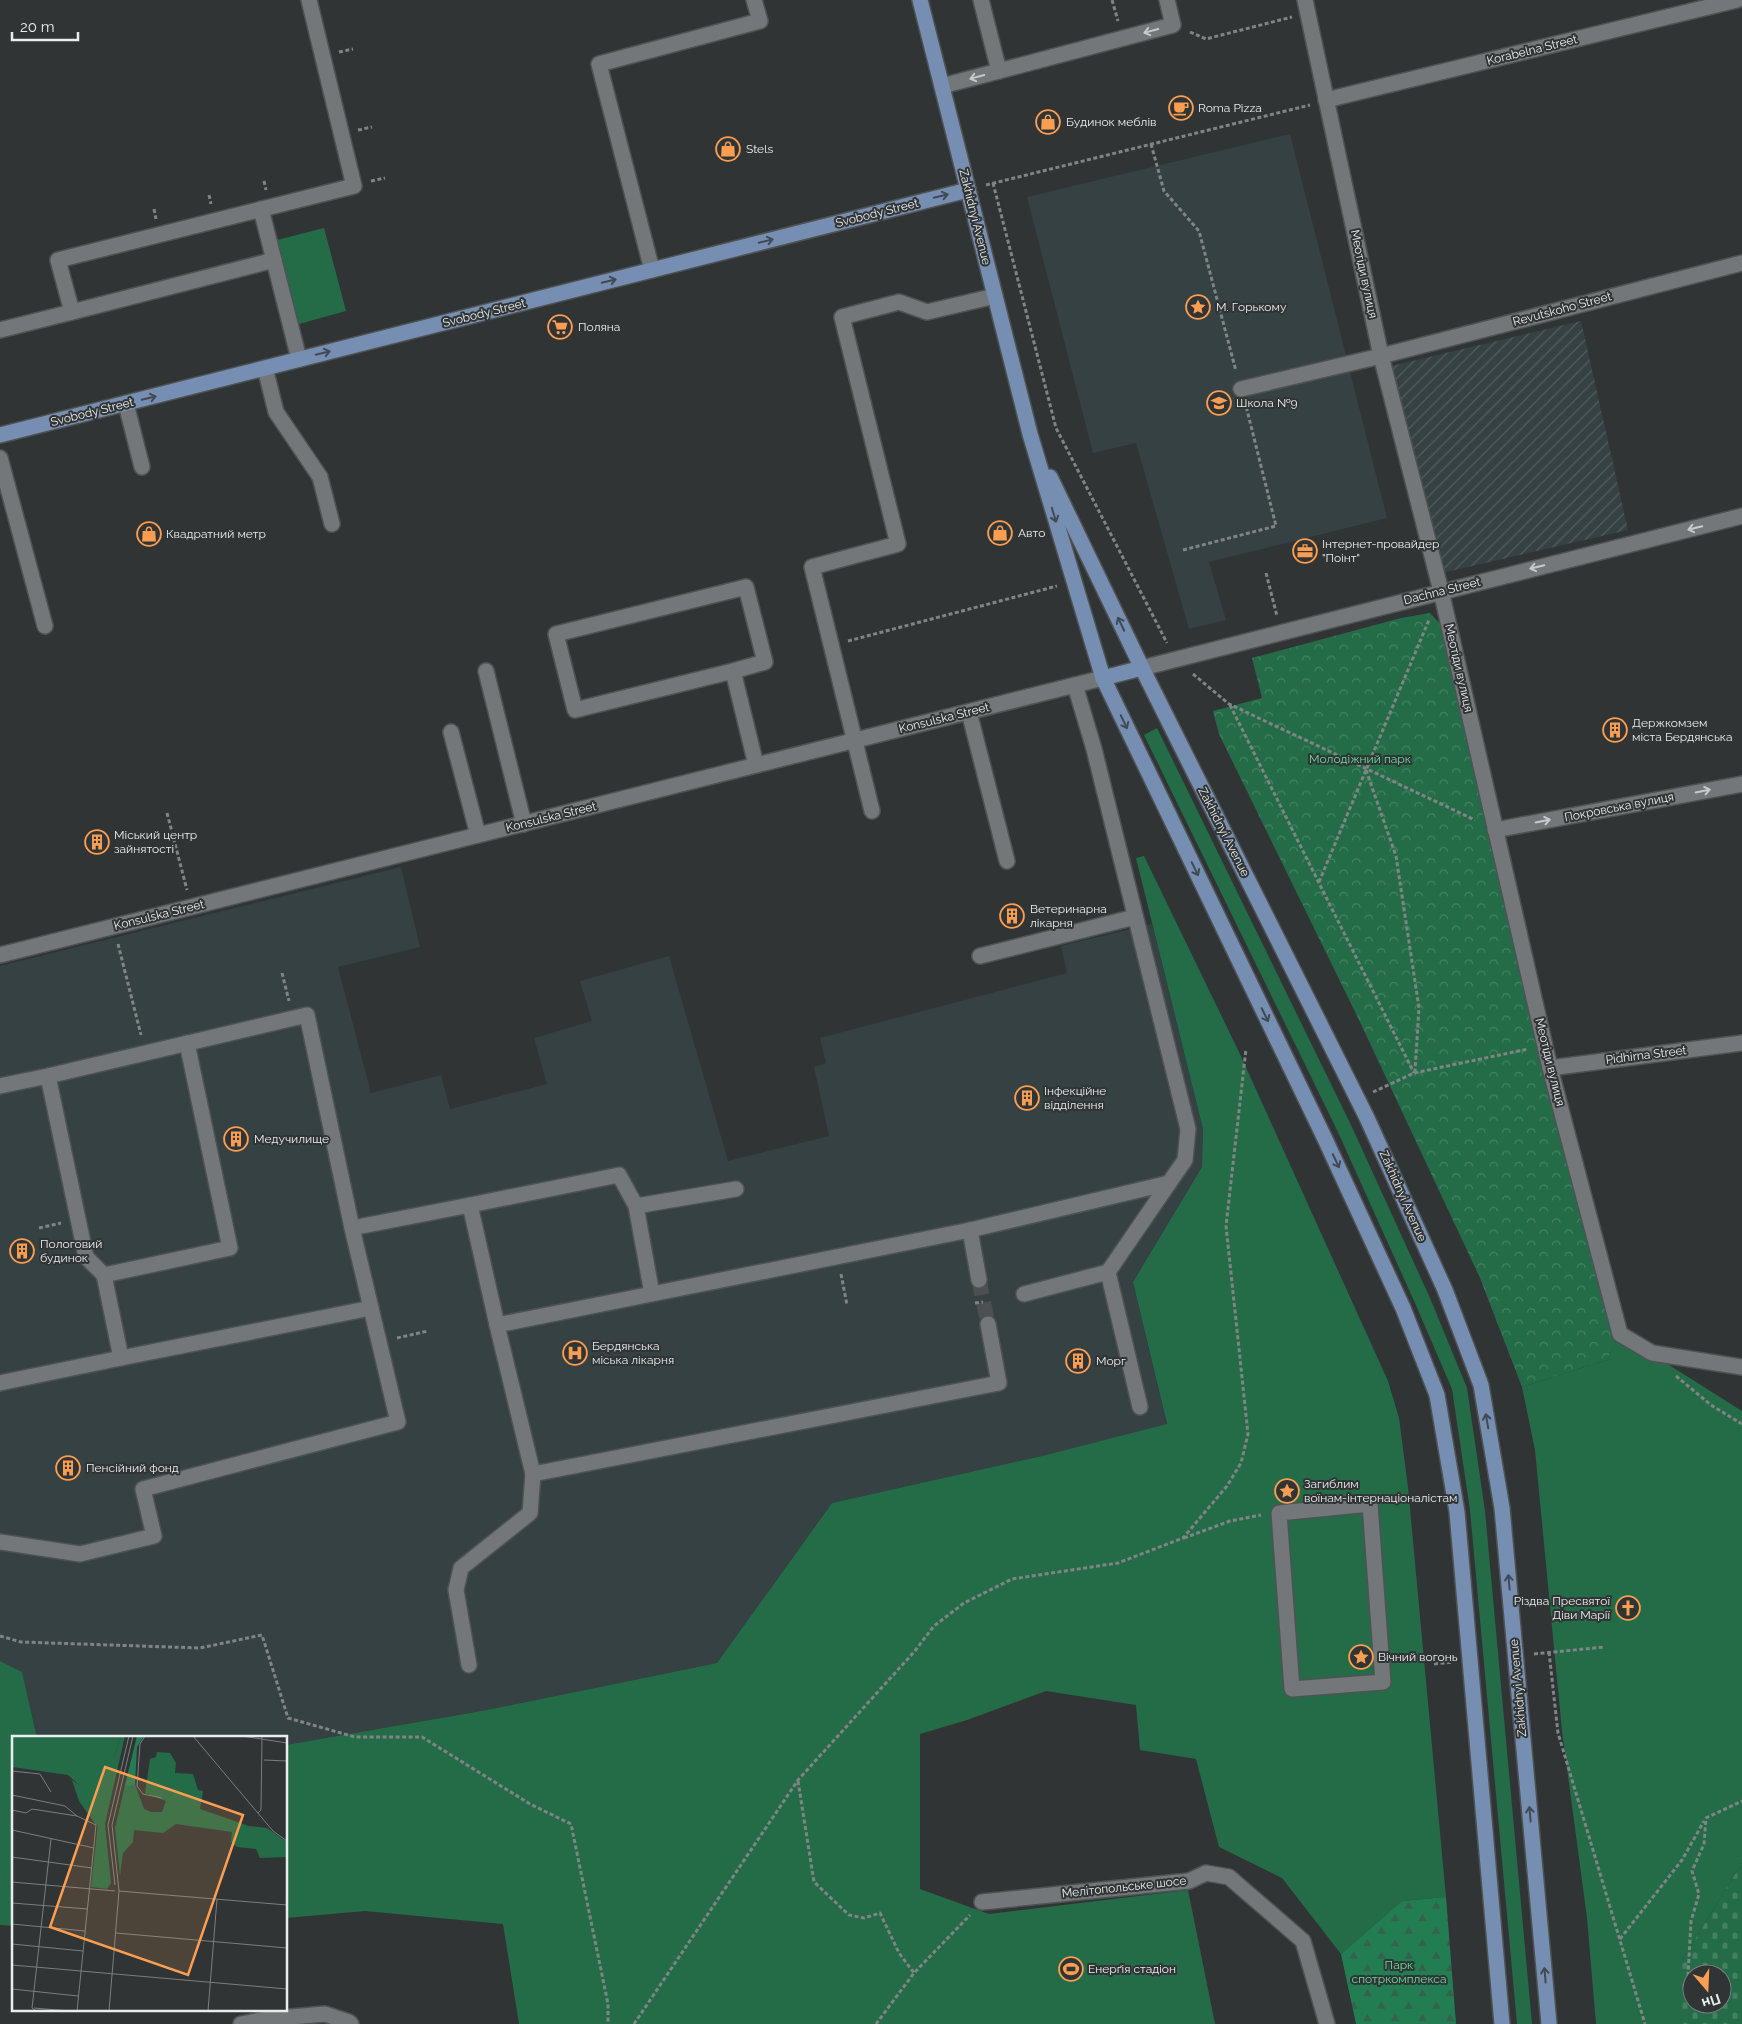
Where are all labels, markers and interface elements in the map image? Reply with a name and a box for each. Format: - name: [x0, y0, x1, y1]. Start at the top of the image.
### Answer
- scale bar: [12, 10, 79, 42]
- text: 20 m: [20, 18, 55, 36]
- one-way arrow: [1143, 27, 1159, 36]
- street label: Korabelna Street: [1485, 32, 1579, 68]
- one-way arrow: [969, 73, 985, 82]
- cafe icon: Roma Pizza: [1168, 95, 1194, 121]
- place label: Roma Pizza: [1198, 101, 1262, 115]
- shop icon: Будинок меблів: [1035, 109, 1061, 135]
- place label: Будинок меблів: [1066, 115, 1156, 129]
- shop icon: Stels: [715, 136, 741, 162]
- place label: Stels: [746, 142, 773, 156]
- street label: Zakhidnyi Avenue: [956, 168, 994, 266]
- one-way arrow: [932, 191, 948, 201]
- street label: Svobody Street: [834, 196, 920, 230]
- street label: Меотіди вулиця: [1348, 228, 1380, 320]
- one-way arrow: [758, 236, 774, 245]
- one-way arrow: [600, 276, 616, 285]
- street label: Revutskoho Street: [1511, 289, 1613, 329]
- place icon: М. Горькому: [1185, 294, 1211, 320]
- street label: Svobody Street: [441, 296, 527, 330]
- place label: М. Горькому: [1216, 300, 1287, 314]
- supermarket icon: Поляна: [547, 314, 573, 340]
- place label: Поляна: [578, 320, 620, 334]
- one-way arrow: [315, 348, 331, 357]
- school or university icon: Школа №9: [1206, 390, 1232, 416]
- one-way arrow: [141, 393, 157, 402]
- street label: Svobody Street: [49, 395, 135, 429]
- place label: Школа №9: [1236, 396, 1298, 410]
- one-way arrow: [1049, 506, 1059, 522]
- shop icon: Авто: [987, 520, 1013, 546]
- shop icon: Квадратний метр: [136, 521, 162, 547]
- one-way arrow: [1687, 524, 1703, 533]
- place label: Авто: [1018, 526, 1045, 540]
- place label: Квадратний метр: [166, 527, 266, 541]
- place label: Інтернет-провайдер "Поінт": [1322, 537, 1439, 565]
- office icon: Інтернет-провайдер "Поінт": [1292, 538, 1318, 564]
- one-way arrow: [1530, 563, 1546, 572]
- street label: Dachna Street: [1402, 575, 1482, 607]
- one-way arrow: [1116, 617, 1125, 632]
- street label: Меотіди вулиця: [1442, 623, 1476, 713]
- street label: Konsulska Street: [897, 700, 991, 736]
- one-way arrow: [1120, 714, 1129, 729]
- place label: Держкомзем міста Бердянська: [1632, 716, 1733, 744]
- building icon: Держкомзем міста Бердянська: [1602, 717, 1628, 743]
- park label: Молодіжний парк: [1309, 752, 1411, 766]
- street label: Zakhidnyi Avenue: [1195, 785, 1253, 879]
- one-way arrow: [1695, 786, 1711, 796]
- street label: Покровська вулиця: [1563, 790, 1675, 824]
- street label: Konsulska Street: [504, 799, 598, 835]
- one-way arrow: [1535, 816, 1551, 826]
- place label: Міський центр зайнятості: [114, 828, 197, 856]
- building icon: Міський центр зайнятості: [84, 829, 110, 855]
- one-way arrow: [1190, 861, 1200, 876]
- street label: Konsulska Street: [112, 897, 206, 933]
- place label: Ветеринарна лікарня: [1030, 902, 1107, 930]
- building icon: Ветеринарна лікарня: [999, 903, 1025, 929]
- one-way arrow: [1261, 1007, 1271, 1022]
- street label: Меотіди вулиця: [1532, 1017, 1568, 1107]
- street label: Pidhirna Street: [1605, 1043, 1687, 1067]
- place label: Інфекційне відділення: [1044, 1084, 1106, 1112]
- building icon: Інфекційне відділення: [1014, 1085, 1040, 1111]
- building icon: Медучилище: [223, 1126, 249, 1152]
- place label: Медучилище: [254, 1132, 329, 1146]
- street label: Zakhidnyi Avenue: [1377, 1148, 1429, 1244]
- one-way arrow: [1331, 1153, 1341, 1168]
- place label: Пологовий будинок: [40, 1237, 102, 1265]
- building icon: Пологовий будинок: [9, 1238, 35, 1264]
- place label: Бердянська міська лікарня: [592, 1339, 674, 1367]
- hospital icon: Бердянська міська лікарня: [562, 1340, 588, 1366]
- building icon: Морг: [1065, 1348, 1091, 1374]
- place label: Морг: [1096, 1354, 1126, 1368]
- one-way arrow: [1481, 1414, 1491, 1430]
- building icon: Пенсійний фонд: [55, 1455, 81, 1481]
- place label: Пенсійний фонд: [86, 1461, 179, 1475]
- place label: Загиблим воїнам-інтернаціоналістам: [1304, 1477, 1457, 1505]
- place icon: Загиблим воїнам-інтернаціоналістам: [1274, 1478, 1300, 1504]
- one-way arrow: [1504, 1574, 1513, 1590]
- place label: Різдва Пресвятої Діви Марії: [1514, 1594, 1610, 1622]
- church icon: Різдва Пресвятої Діви Марії: [1615, 1595, 1641, 1621]
- street label: Zakhidnyi Avenue: [1507, 1638, 1529, 1738]
- place icon: Вічний вогонь: [1348, 1644, 1374, 1670]
- place label: Вічний вогонь: [1378, 1650, 1458, 1664]
- inset map: [12, 1736, 288, 2012]
- one-way arrow: [1525, 1806, 1535, 1822]
- street label: Мелітопольське шосе: [1061, 1873, 1187, 1901]
- sports icon: Енерґія стадіон: [1058, 1956, 1084, 1982]
- park label: Парк спотркомплекса: [1352, 1958, 1446, 1986]
- place label: Енерґія стадіон: [1088, 1962, 1176, 1976]
- north arrow: [1682, 1964, 1732, 2014]
- one-way arrow: [1540, 1968, 1550, 1984]
- text: Пн: [1700, 1991, 1723, 2012]

